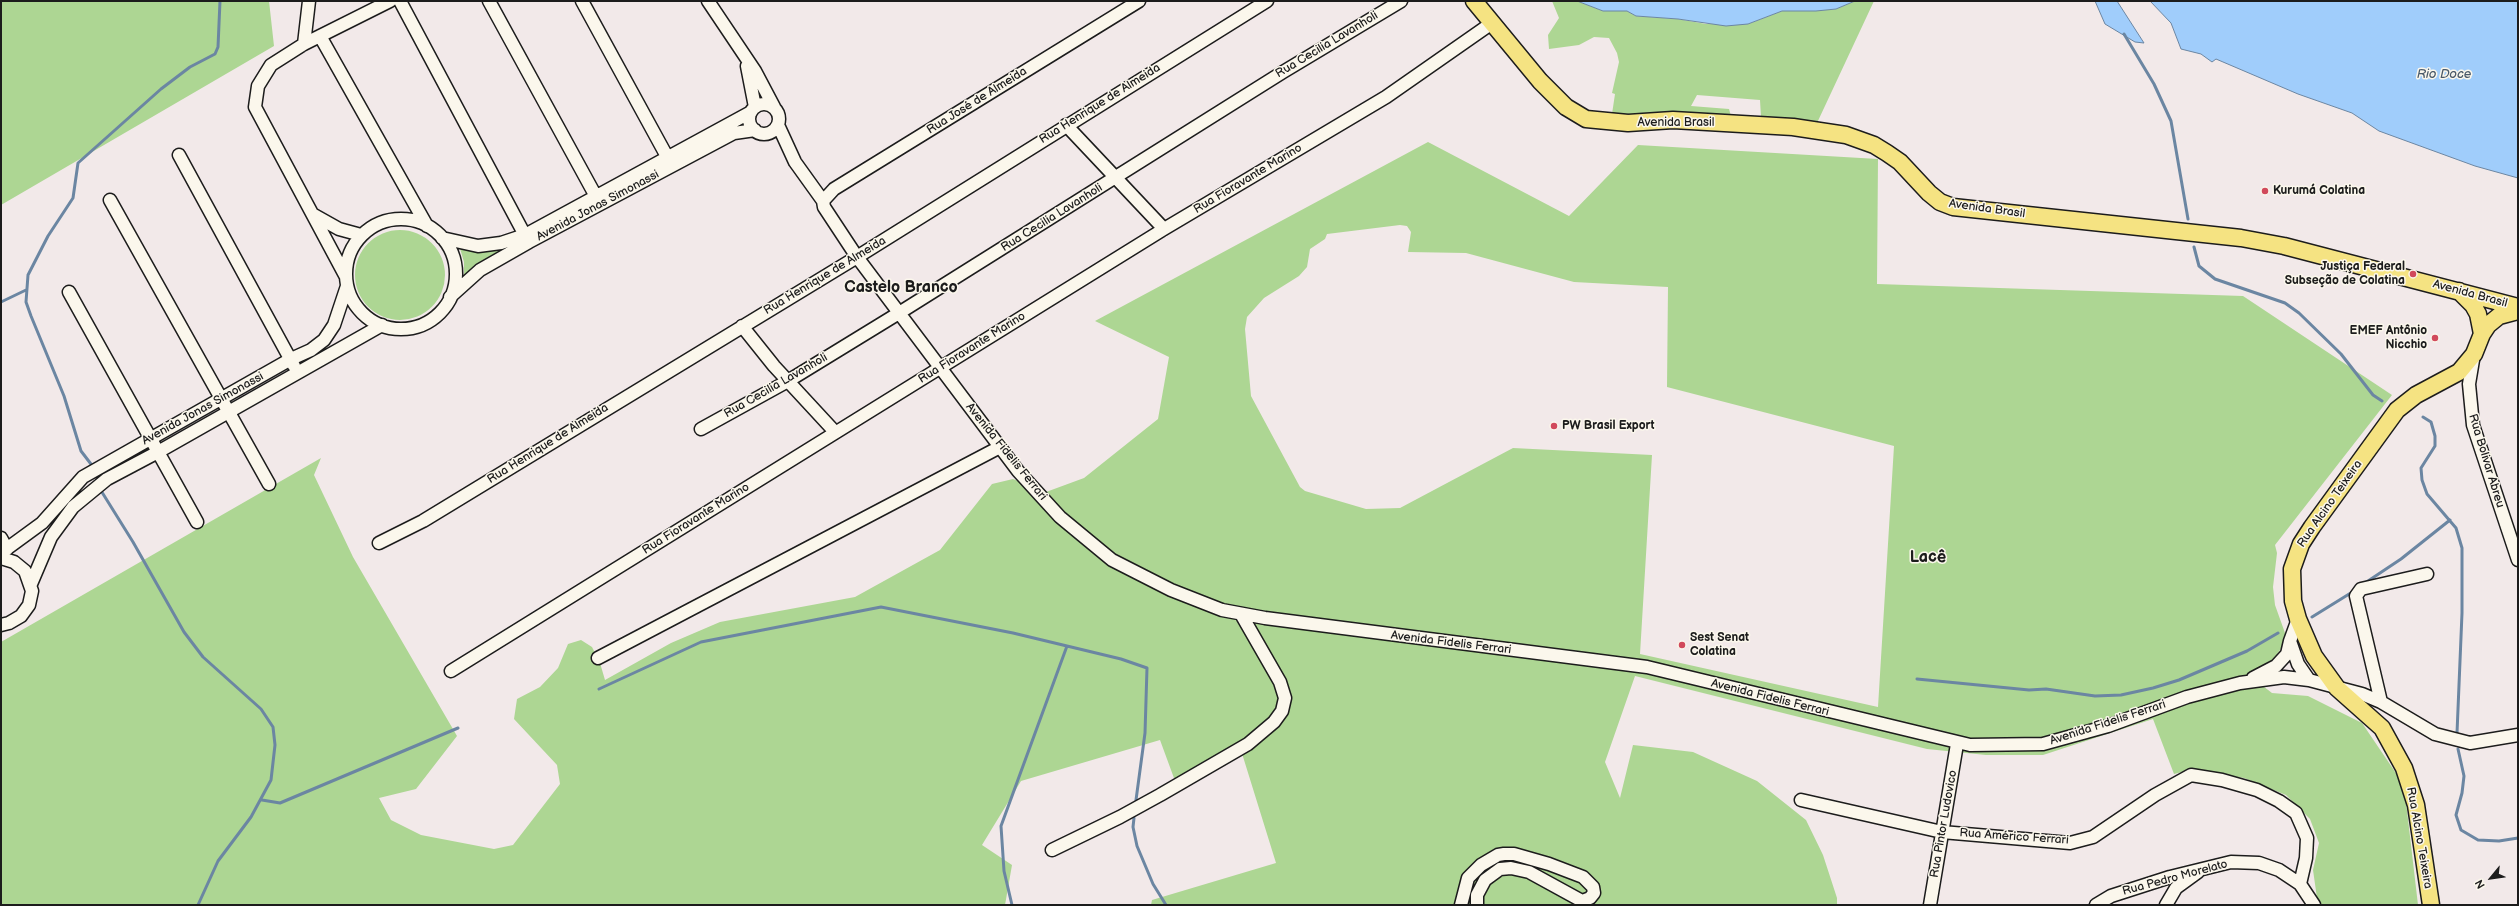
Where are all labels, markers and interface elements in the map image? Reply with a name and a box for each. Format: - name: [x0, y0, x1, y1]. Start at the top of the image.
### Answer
- street label: Rua Cecilia Lavanholi: [1273, 9, 1381, 81]
- street label: Rua Henrique de Almeida: [1037, 61, 1163, 147]
- street label: Rua José de Almeida: [924, 64, 1030, 138]
- water label: Rio Doce: [2417, 67, 2471, 83]
- street label: Avenida Brasil: [1638, 116, 1714, 130]
- street label: Rua Fioravante Marino: [1191, 141, 1305, 217]
- street label: Avenida Jonas Simonassi: [534, 168, 662, 244]
- street label: Rua Cecilia Lavanholi: [999, 181, 1105, 255]
- place label: Kurumá Colatina: [2273, 184, 2365, 198]
- marker: Kurumá Colatina: [2260, 186, 2270, 196]
- street label: Avenida Brasil: [1948, 197, 2026, 221]
- street label: Rua Henrique de Almeida: [761, 234, 889, 318]
- place label: Justiça Federal Subseção de Colatina: [2285, 260, 2405, 288]
- marker: Justiça Federal Subseção de Colatina: [2408, 269, 2418, 279]
- street label: Avenida Brasil: [2431, 277, 2509, 311]
- district label: Castelo Branco: [844, 278, 958, 298]
- street label: Rua Fioravante Marino: [916, 309, 1028, 387]
- place label: EMEF Antônio Nicchio: [2350, 324, 2427, 352]
- marker: EMEF Antônio Nicchio: [2430, 333, 2440, 343]
- street label: Rua Cecilia Lavanholi: [722, 350, 830, 422]
- street label: Avenida Jonas Simonassi: [140, 370, 266, 448]
- street label: Avenida Fidelis Ferrari: [962, 400, 1050, 504]
- street label: Rua Henrique de Almeida: [485, 401, 611, 487]
- street label: Rua Bolivar Abreu: [2465, 412, 2507, 510]
- place label: PW Brasil Export: [1562, 419, 1655, 433]
- marker: PW Brasil Export: [1549, 421, 1559, 431]
- street label: Rua Alcino Teixeira: [2295, 458, 2365, 550]
- street label: Rua Fioravante Marino: [640, 480, 752, 558]
- district label: Lacê: [1910, 548, 1946, 568]
- street label: Avenida Fidelis Ferrari: [1390, 628, 1512, 658]
- place label: Sest Senat Colatina: [1690, 631, 1749, 659]
- marker: Sest Senat Colatina: [1677, 640, 1687, 650]
- street label: Avenida Fidelis Ferrari: [1709, 676, 1831, 720]
- street label: Avenida Fidelis Ferrari: [2048, 697, 2168, 749]
- street label: Rua Pintor Ludovico: [1927, 769, 1961, 879]
- street label: Rua Alcino Teixeira: [2403, 786, 2435, 890]
- street label: Rua Américo Ferrari: [1959, 826, 2069, 848]
- street label: Rua Pedro Morelato: [2121, 857, 2229, 899]
- north arrow: [2471, 858, 2511, 898]
- text: N: [2472, 877, 2488, 891]

